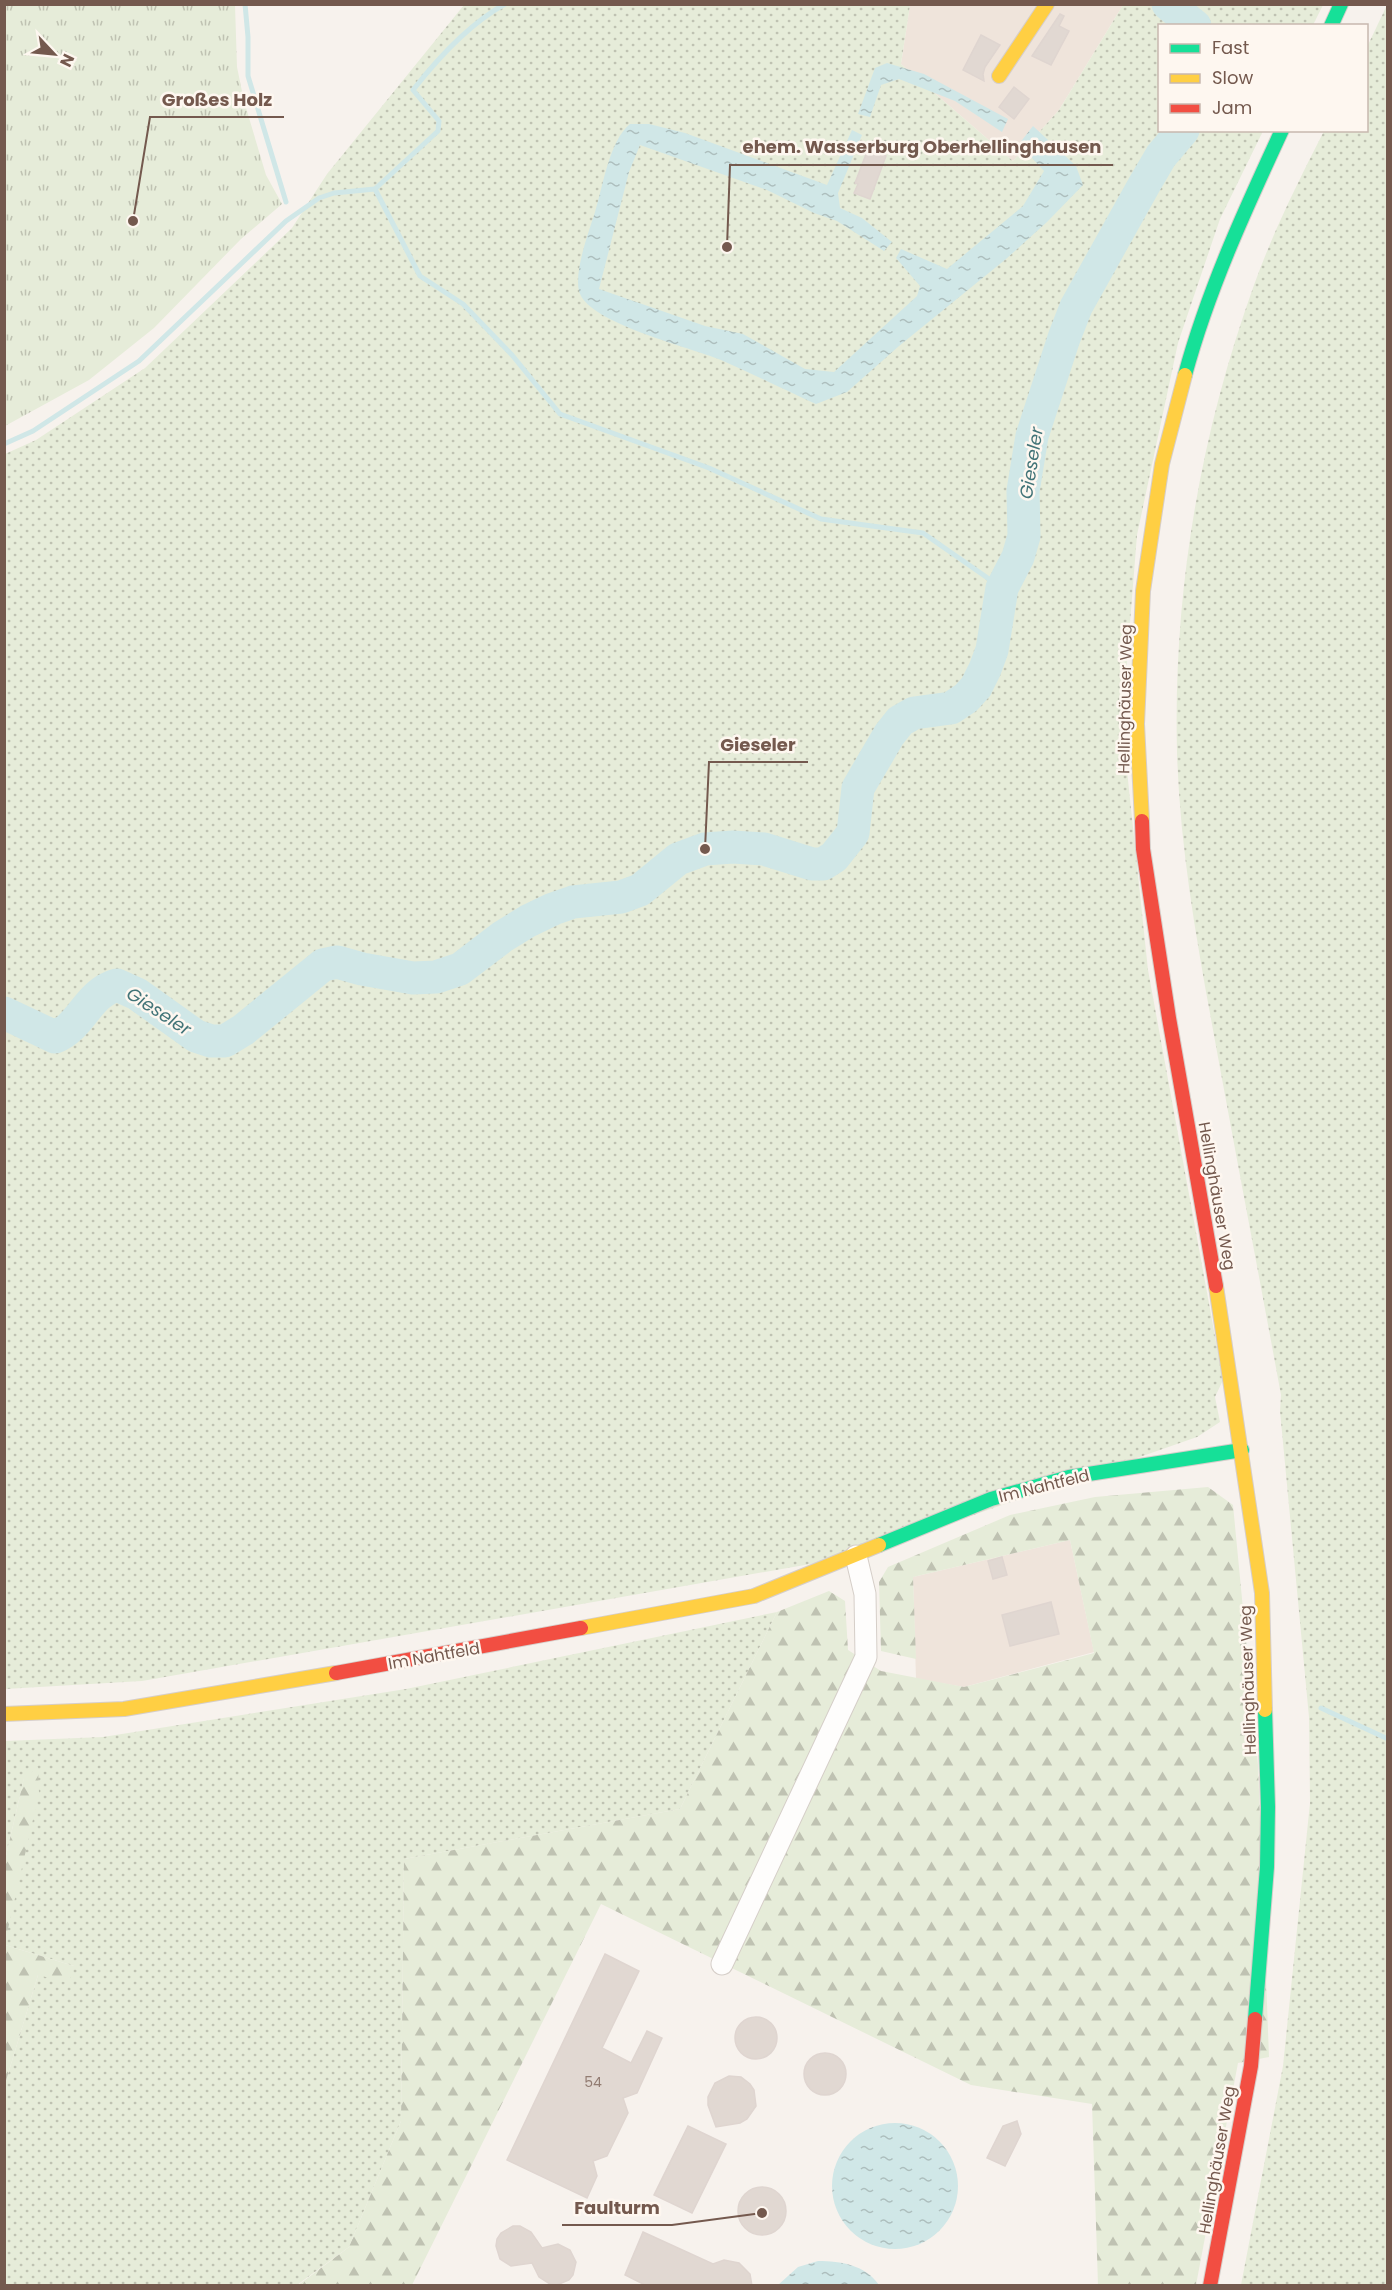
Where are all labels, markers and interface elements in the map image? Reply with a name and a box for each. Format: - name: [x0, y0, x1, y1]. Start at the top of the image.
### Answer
- north arrow: [24, 24, 84, 84]
- legend: [1158, 24, 1368, 132]
- text: Fast: [1212, 35, 1249, 60]
- text: N: [54, 50, 80, 71]
- text: Slow: [1212, 65, 1254, 90]
- callout: Großes Holz: [150, 81, 284, 117]
- text: Großes Holz: [162, 87, 272, 112]
- text: Jam: [1212, 95, 1252, 120]
- callout: ehem. Wasserburg Oberhellinghausen: [730, 129, 1113, 165]
- text: ehem. Wasserburg Oberhellinghausen: [743, 134, 1101, 159]
- water label: Gieseler: [1013, 424, 1049, 501]
- street label: Hellinghäuser Weg: [1112, 624, 1138, 774]
- callout: Gieseler: [709, 726, 808, 762]
- text: Gieseler: [720, 732, 796, 757]
- water label: Gieseler: [122, 981, 197, 1042]
- street label: Hellinghäuser Weg: [1193, 1120, 1241, 1272]
- street label: Im Nahtfeld: [996, 1464, 1092, 1508]
- street label: Hellinghäuser Weg: [1234, 1605, 1262, 1755]
- street label: Im Nahtfeld: [386, 1637, 482, 1675]
- house number: 54: [584, 2072, 602, 2092]
- street label: Hellinghäuser Weg: [1193, 2084, 1241, 2236]
- callout: Faulturm: [562, 2189, 672, 2225]
- text: Faulturm: [574, 2195, 660, 2220]

